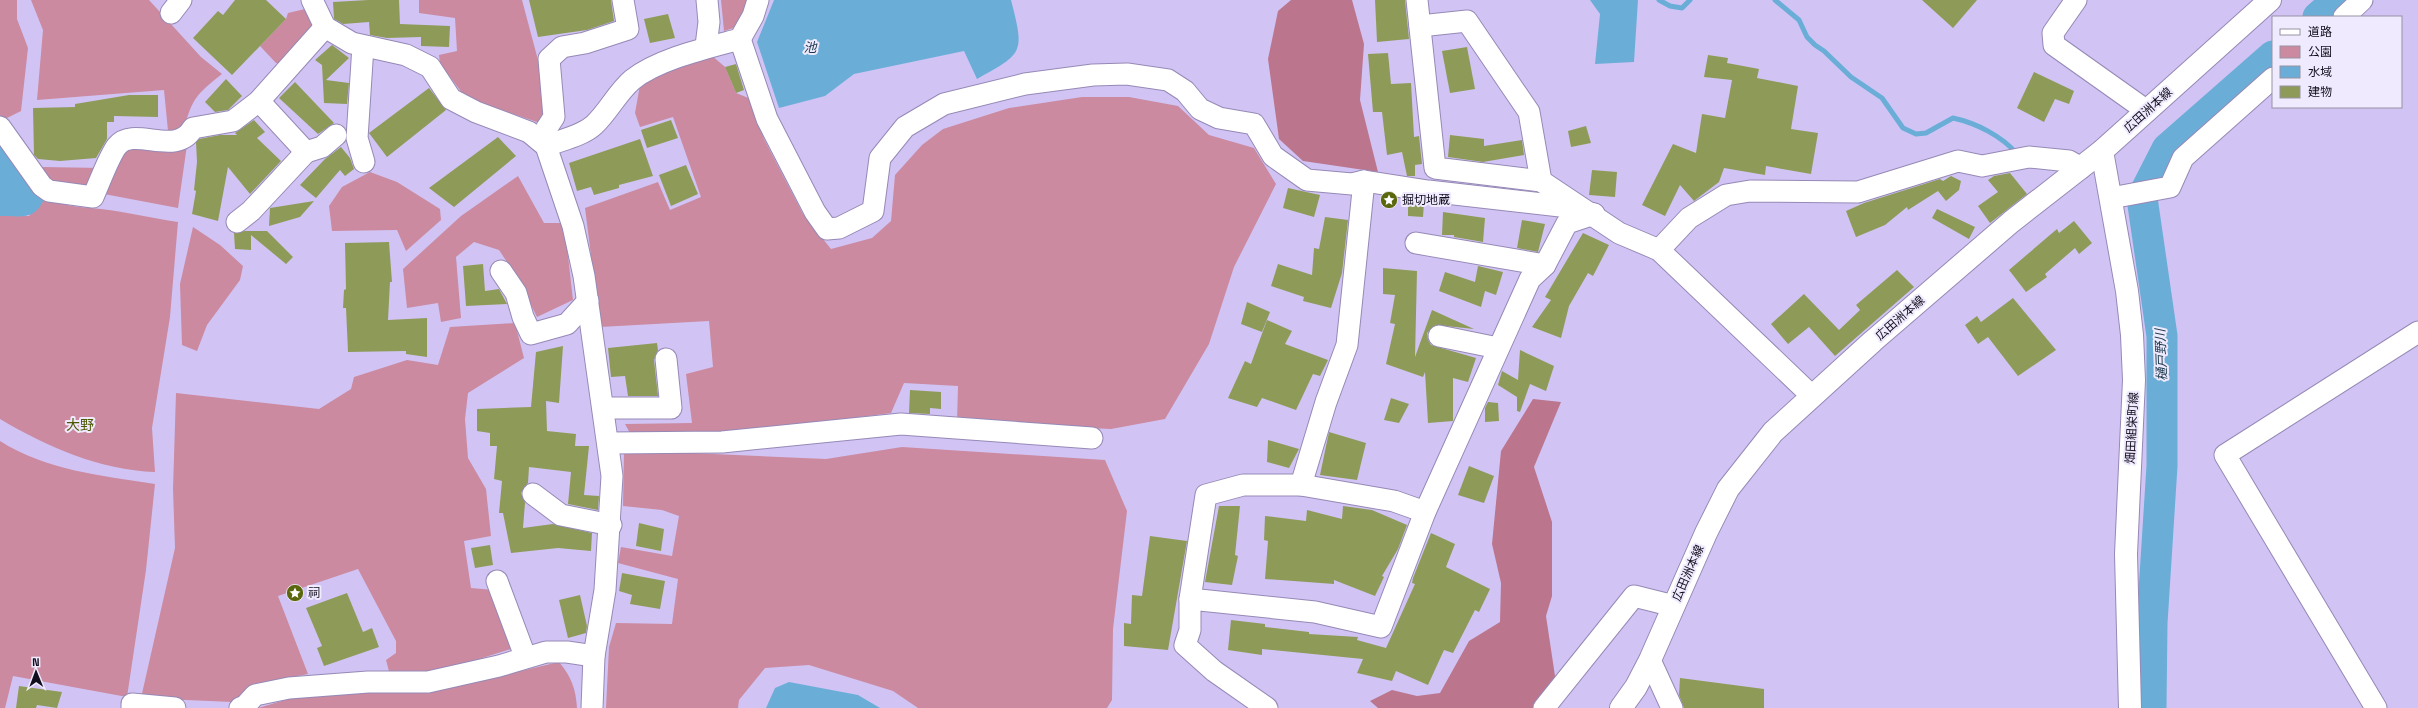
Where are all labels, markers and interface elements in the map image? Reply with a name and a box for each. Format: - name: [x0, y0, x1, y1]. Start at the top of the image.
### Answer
- legend: [2272, 16, 2402, 108]
- text: 道路: [2308, 24, 2332, 40]
- water label: 池: [803, 39, 818, 56]
- text: 公園: [2308, 44, 2332, 60]
- text: 水域: [2308, 64, 2332, 80]
- street label: 広田洲本線: [2120, 84, 2176, 136]
- text: 建物: [2308, 84, 2332, 100]
- place icon: 掘切地蔵: [1379, 190, 1399, 210]
- place label: 掘切地蔵: [1402, 192, 1450, 208]
- street label: 広田洲本線: [1872, 292, 1928, 344]
- water label: 樋戸野川: [2152, 327, 2170, 381]
- street label: 畑田組栄町線: [2122, 392, 2142, 464]
- district label: 大野: [66, 416, 94, 434]
- street label: 広田洲本線: [1668, 542, 1708, 604]
- place icon: 祠: [285, 583, 305, 603]
- place label: 祠: [308, 585, 320, 601]
- north arrow: [16, 652, 56, 692]
- text: N: [32, 655, 40, 669]

